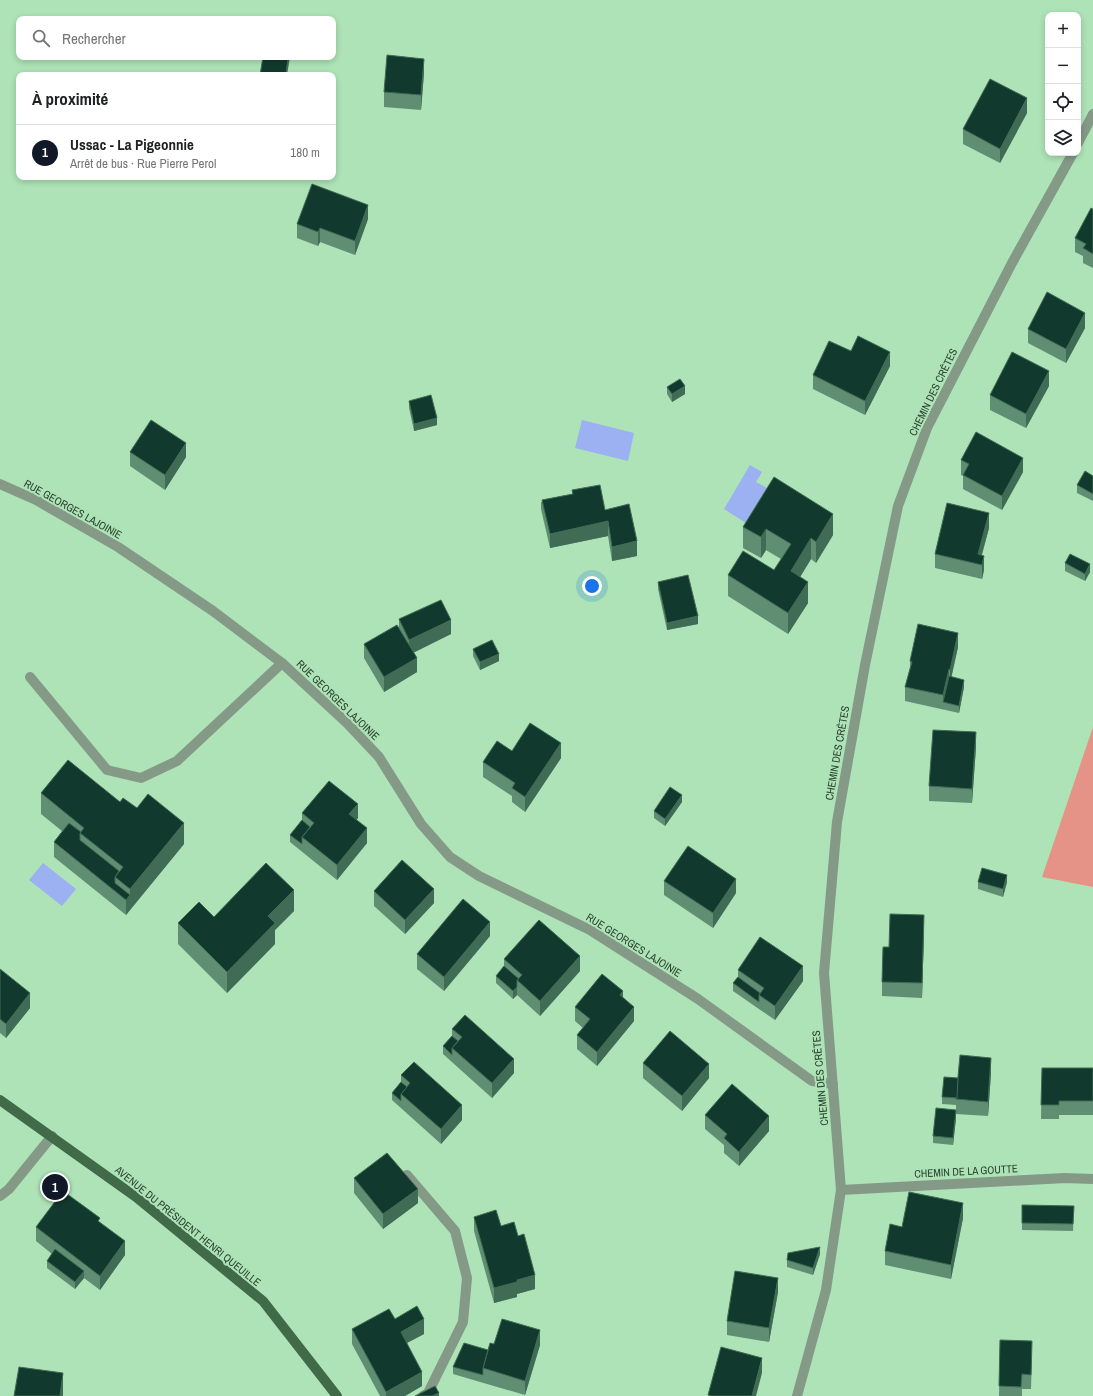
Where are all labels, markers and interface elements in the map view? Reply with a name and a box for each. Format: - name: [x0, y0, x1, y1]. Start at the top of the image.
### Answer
- map controls: [1045, 12, 1081, 156]
- button: +: [1045, 12, 1081, 48]
- search box: [16, 16, 336, 60]
- icon: search: [30, 27, 52, 49]
- text: Rechercher: [62, 28, 126, 49]
- button: −: [1045, 48, 1081, 84]
- button: locate: [1045, 84, 1081, 120]
- text: À proximité: [32, 87, 108, 110]
- button: layers: [1045, 120, 1081, 156]
- text: Ussac - La Pigeonnie: [70, 134, 194, 155]
- text: 1: [42, 144, 48, 161]
- text: 180 m: [290, 144, 320, 161]
- text: Arrêt de bus · Rue Pierre Perol: [70, 155, 216, 172]
- street label: CHEMIN DES CRÊTES: [906, 346, 960, 438]
- street label: RUE GEORGES LAJOINIE: [22, 476, 124, 542]
- your location: [582, 576, 602, 596]
- street label: RUE GEORGES LAJOINIE: [294, 657, 382, 743]
- street label: CHEMIN DES CRÊTES: [822, 705, 852, 801]
- street label: RUE GEORGES LAJOINIE: [584, 910, 684, 980]
- street label: CHEMIN DES CRÊTES: [809, 1030, 831, 1126]
- street label: CHEMIN DE LA GOUTTE: [914, 1161, 1018, 1181]
- street label: AVENUE DU PRÉSIDENT HENRI QUEUILLE: [111, 1162, 264, 1289]
- pin: 1: [42, 1172, 68, 1202]

